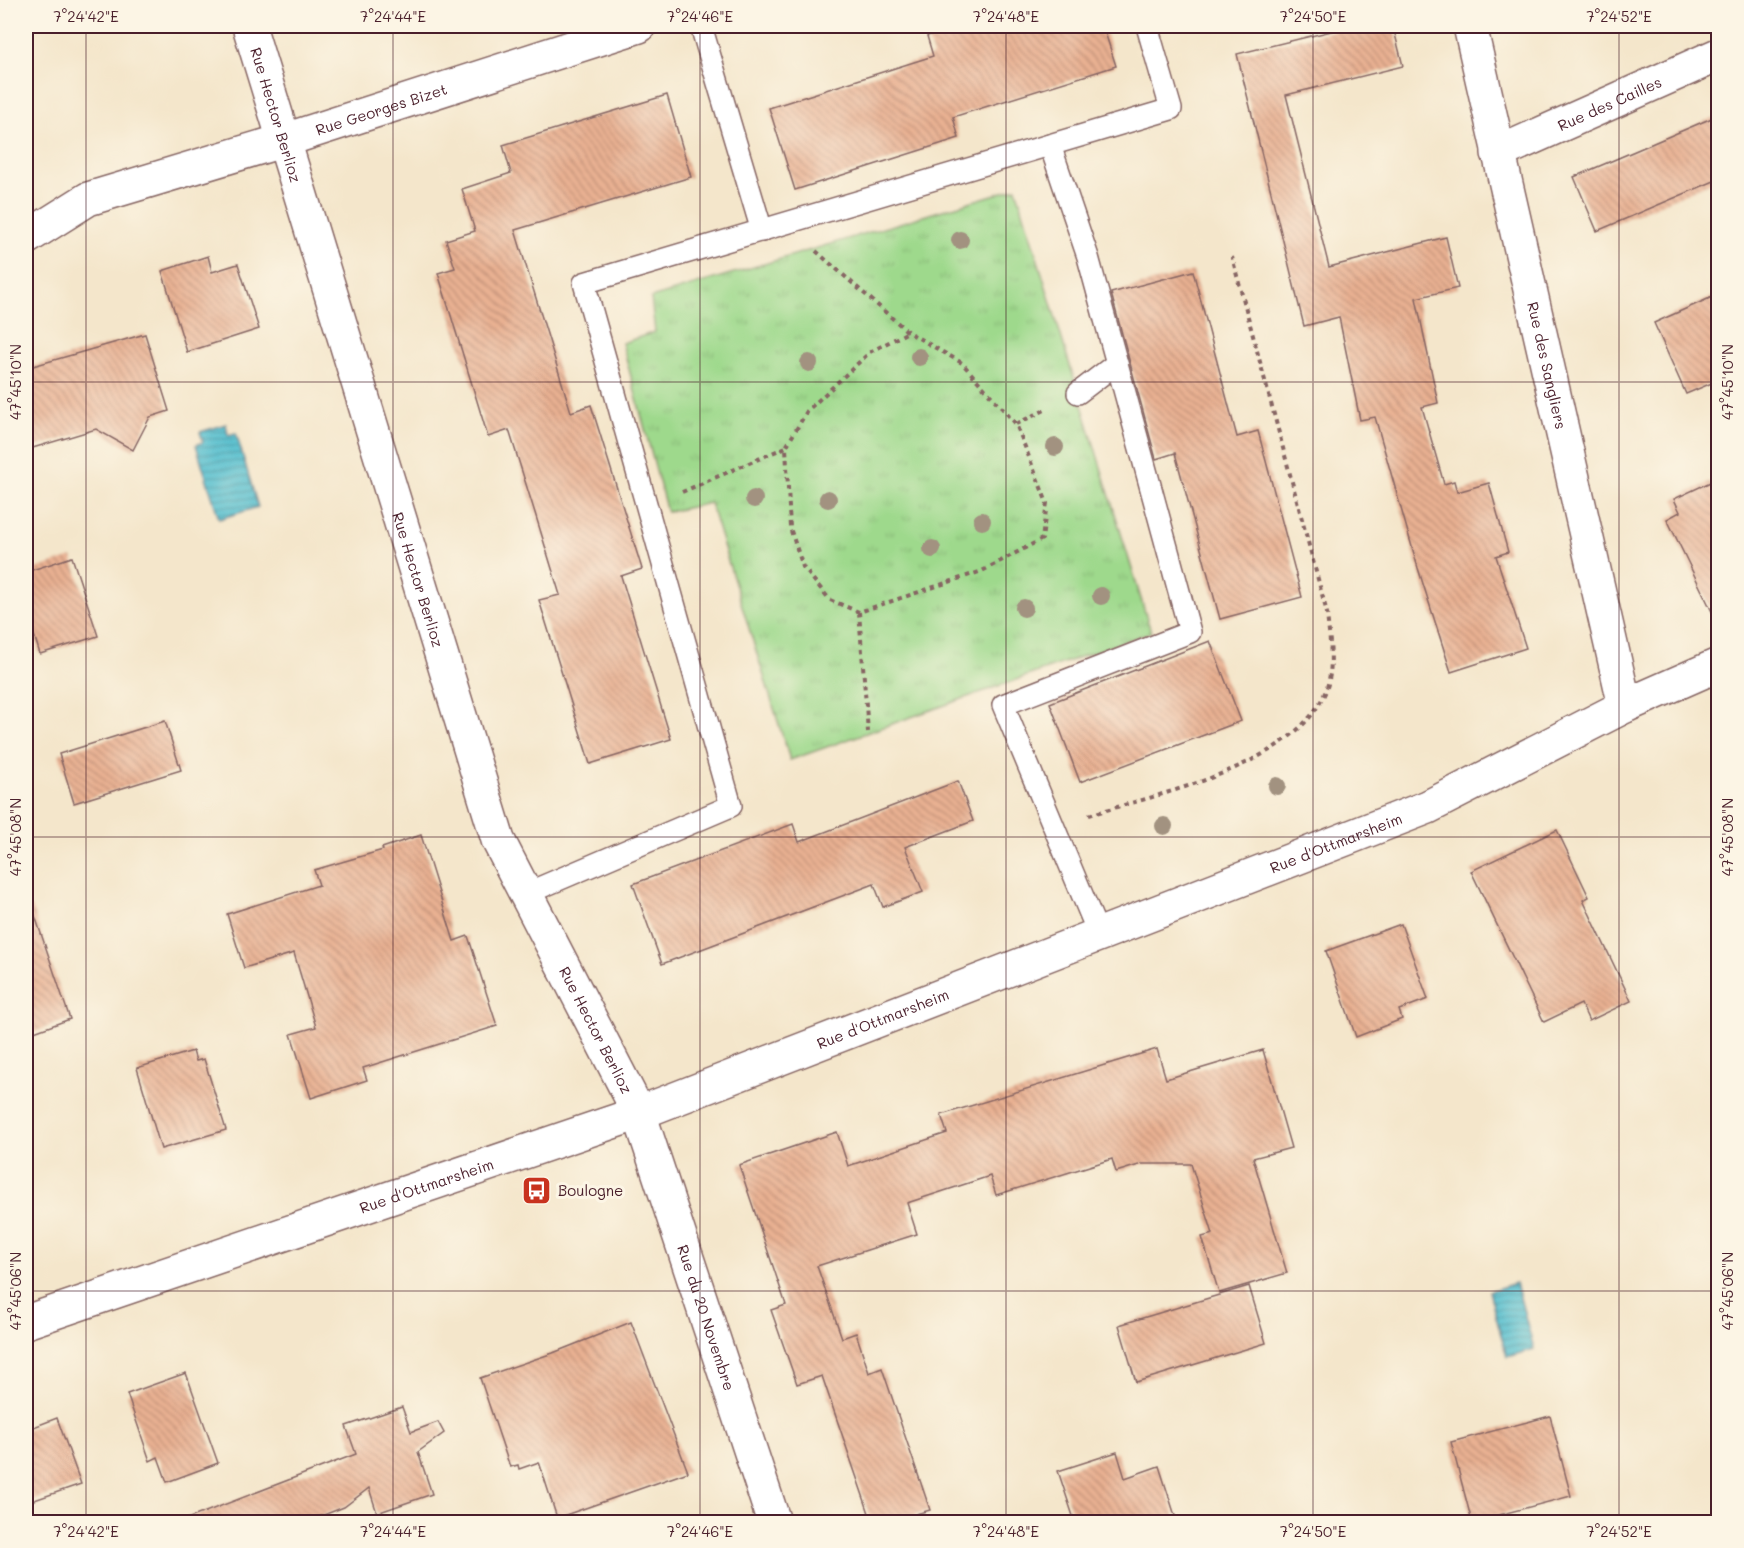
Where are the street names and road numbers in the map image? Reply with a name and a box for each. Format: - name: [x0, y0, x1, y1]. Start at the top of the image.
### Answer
- street label: Rue Hector Berlioz: [246, 45, 306, 185]
- street label: Rue des Cailles: [1554, 72, 1665, 135]
- street label: Rue Georges Bizet: [313, 78, 450, 140]
- street label: Rue des Sangliers: [1523, 300, 1572, 431]
- street label: Rue Hector Berlioz: [388, 510, 448, 650]
- street label: Rue d'Ottmarsheim: [1267, 808, 1405, 877]
- street label: Rue Hector Berlioz: [555, 963, 637, 1097]
- street label: Rue d'Ottmarsheim: [814, 984, 952, 1053]
- street label: Rue d'Ottmarsheim: [357, 1153, 496, 1218]
- street label: Rue du 20 Novembre: [673, 1242, 740, 1393]

